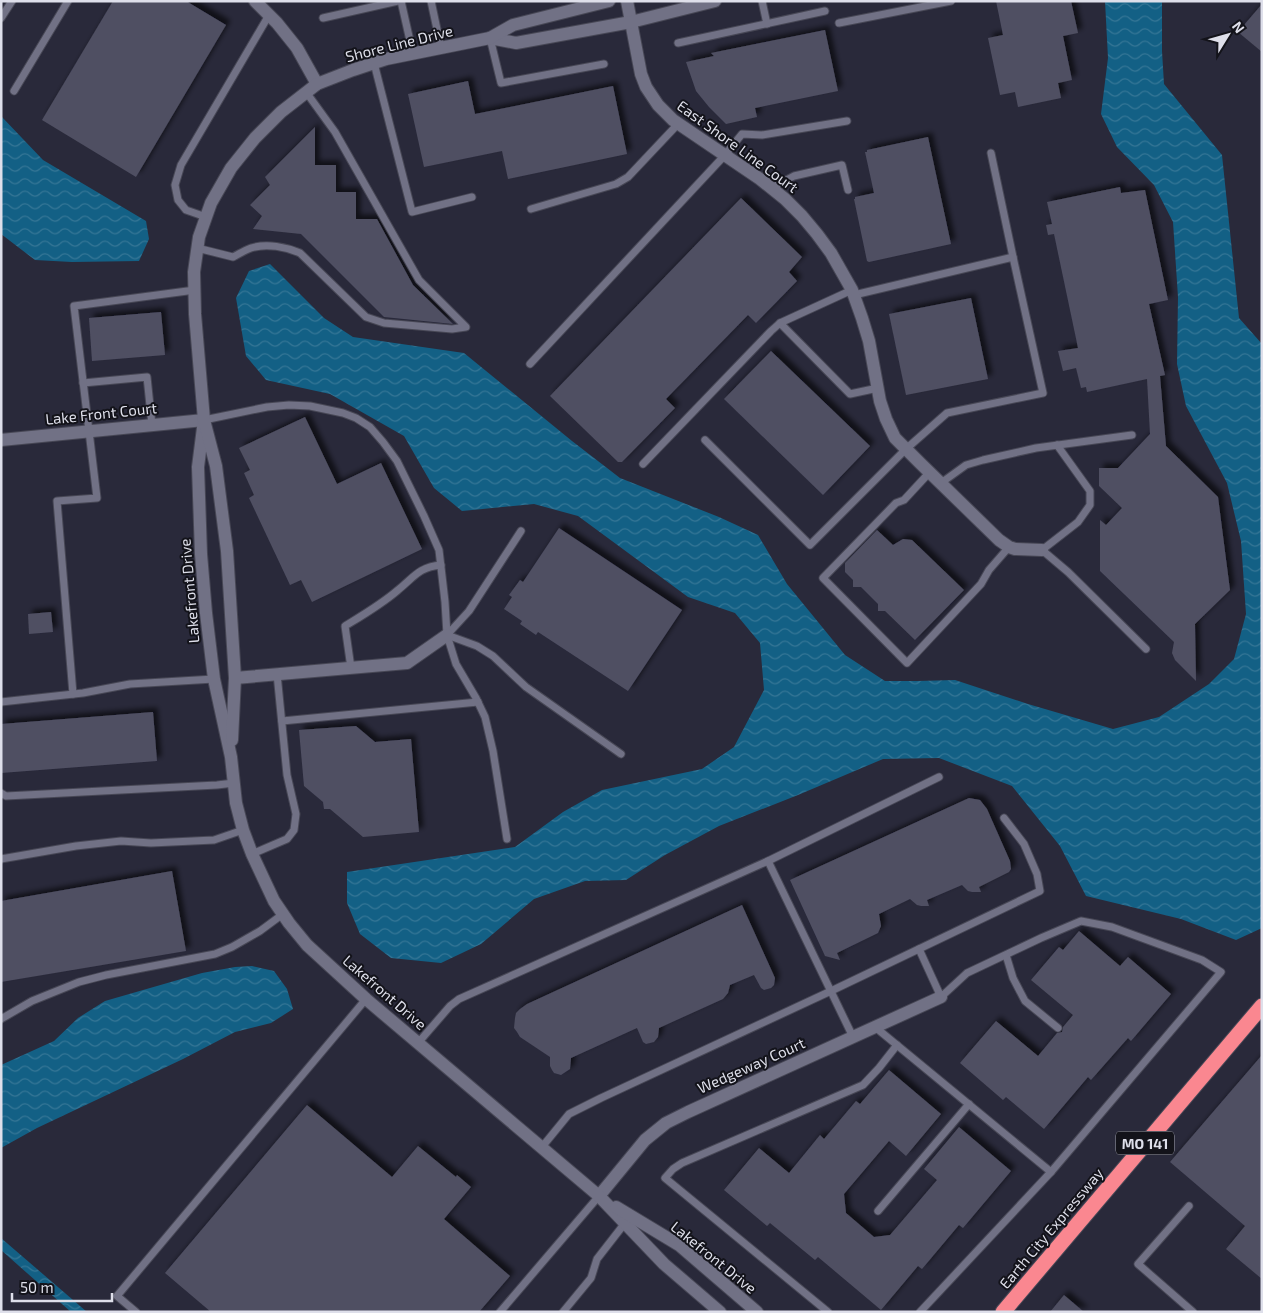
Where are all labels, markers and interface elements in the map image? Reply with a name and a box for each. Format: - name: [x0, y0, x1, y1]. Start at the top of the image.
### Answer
- north arrow: [1203, 10, 1253, 60]
- text: N: [1229, 18, 1249, 36]
- street label: Shore Line Drive: [343, 21, 455, 65]
- street label: East Shore Line Court: [674, 96, 802, 196]
- street label: Lake Front Court: [44, 398, 158, 428]
- street label: Lakefront Drive: [175, 538, 203, 644]
- street label: Lakefront Drive: [340, 951, 430, 1033]
- street label: Wedgeway Court: [694, 1033, 808, 1097]
- road number: MO 141: [1116, 1132, 1174, 1154]
- street label: Earth City Expressway: [995, 1164, 1107, 1292]
- street label: Lakefront Drive: [668, 1217, 760, 1297]
- scale bar: [12, 1270, 112, 1302]
- text: 50 m: [20, 1278, 54, 1296]

